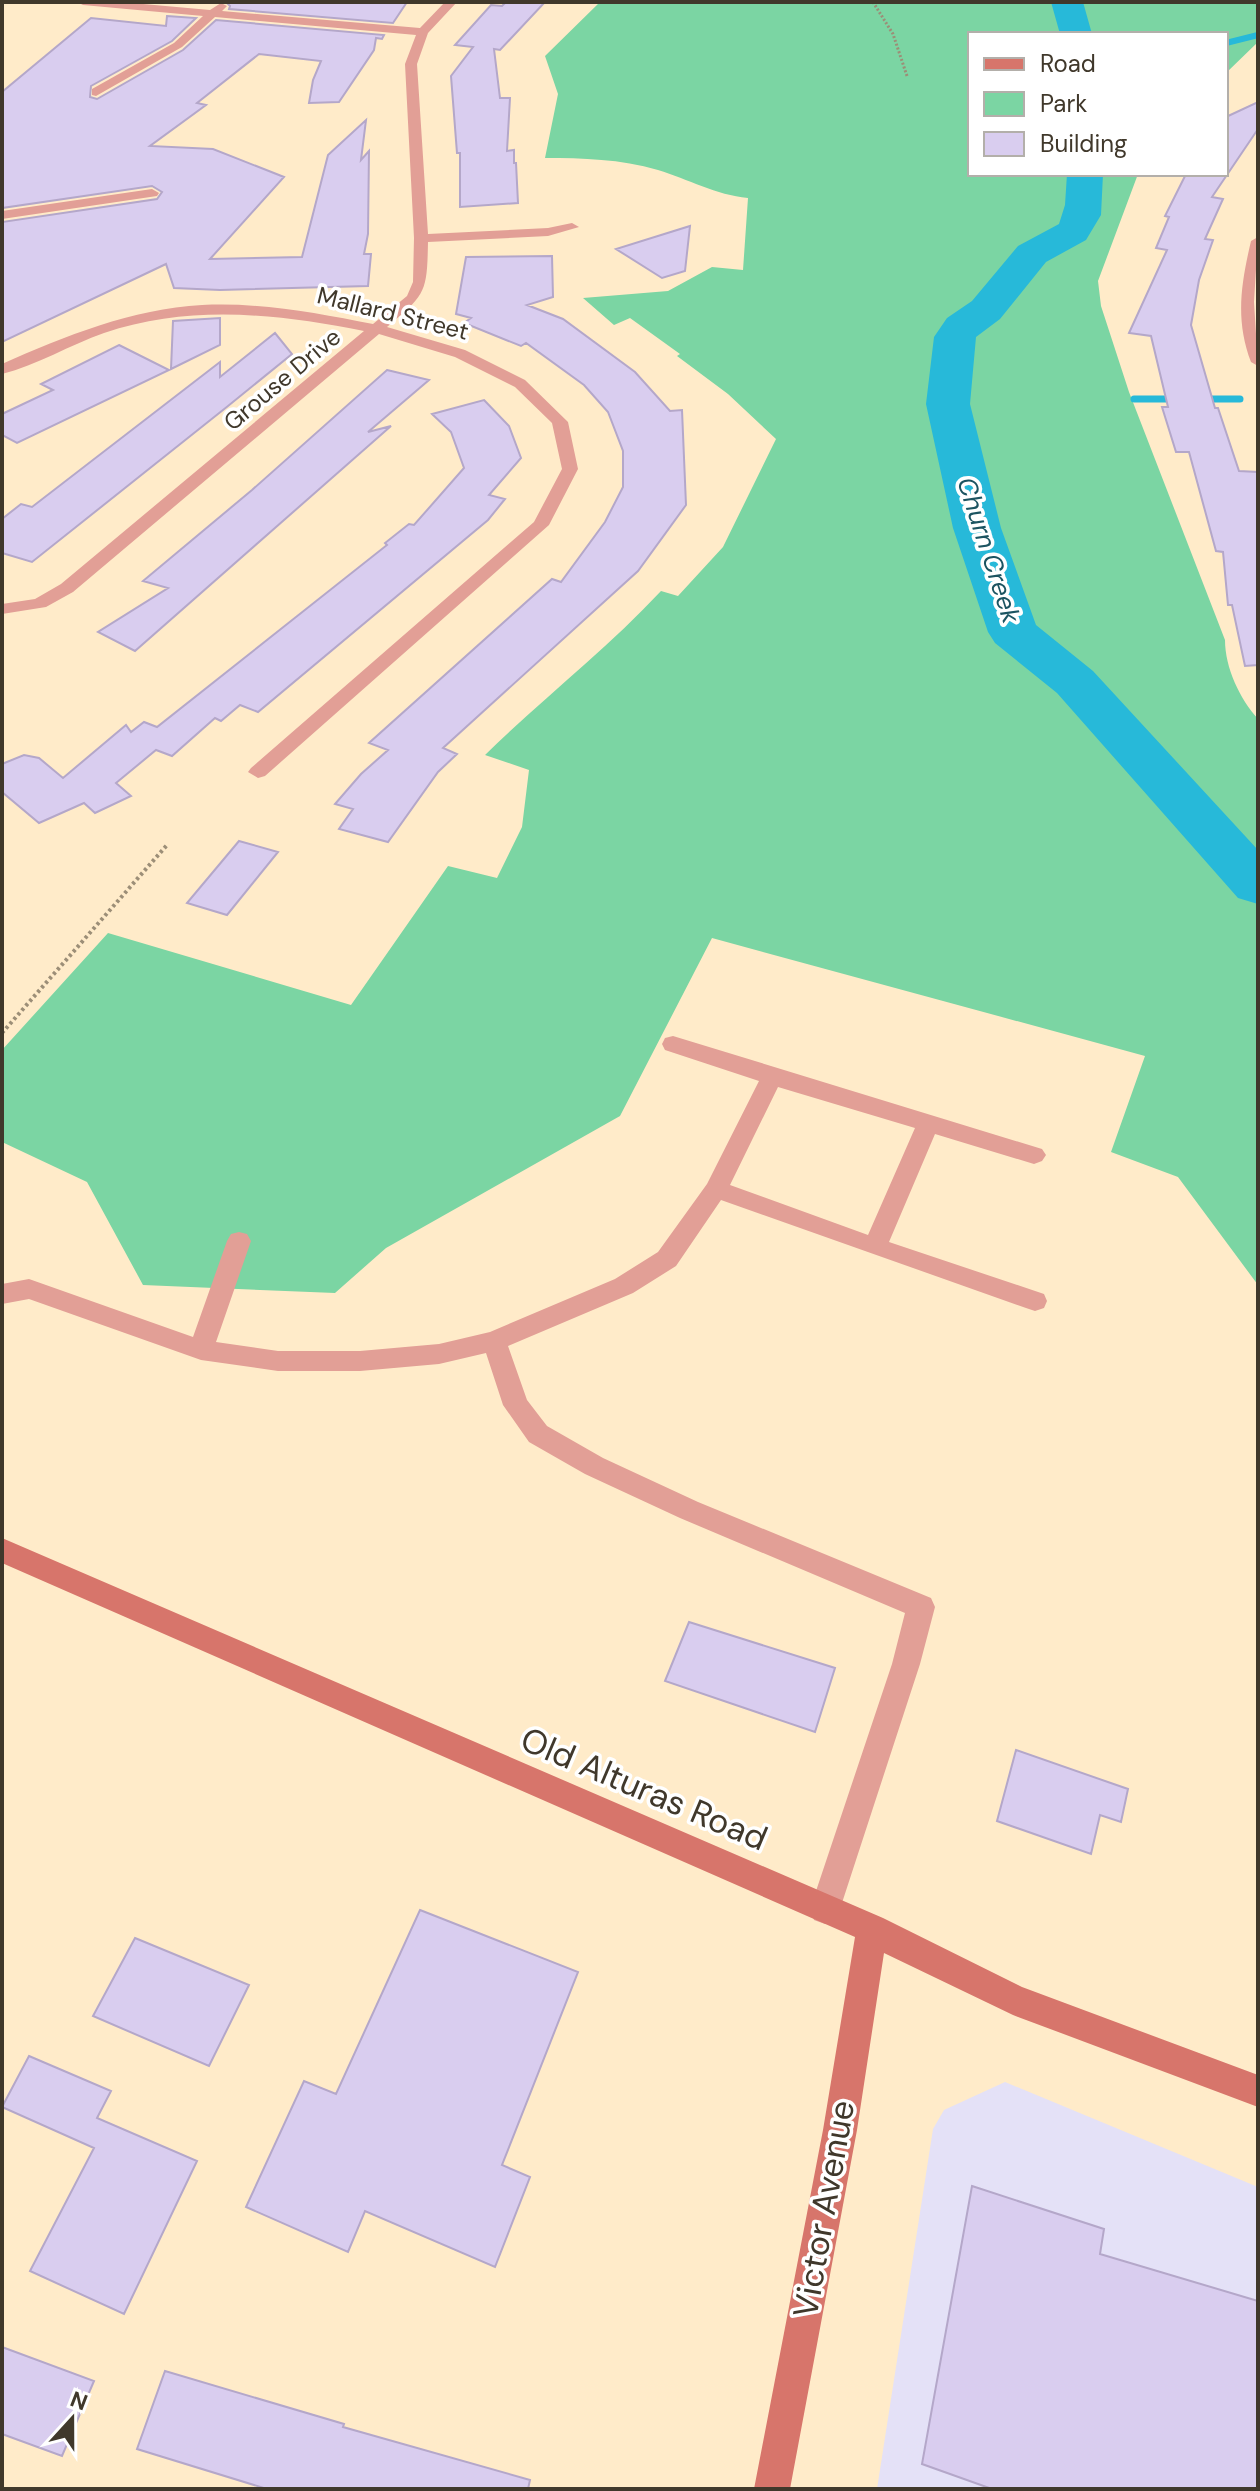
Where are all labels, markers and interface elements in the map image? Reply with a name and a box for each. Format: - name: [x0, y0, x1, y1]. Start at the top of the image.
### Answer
- legend: [968, 32, 1228, 176]
- text: Road: [1040, 48, 1096, 79]
- text: Park: [1040, 88, 1087, 119]
- text: Building: [1040, 128, 1127, 159]
- street label: Mallard Street: [314, 279, 472, 347]
- street label: Grouse Drive: [217, 321, 347, 437]
- water label: Churn Creek: [949, 473, 1029, 628]
- street label: Old Alturas Road: [514, 1717, 774, 1861]
- street label: Victor Avenue: [783, 2097, 865, 2321]
- north arrow: [32, 2379, 112, 2459]
- text: N: [66, 2384, 92, 2417]

